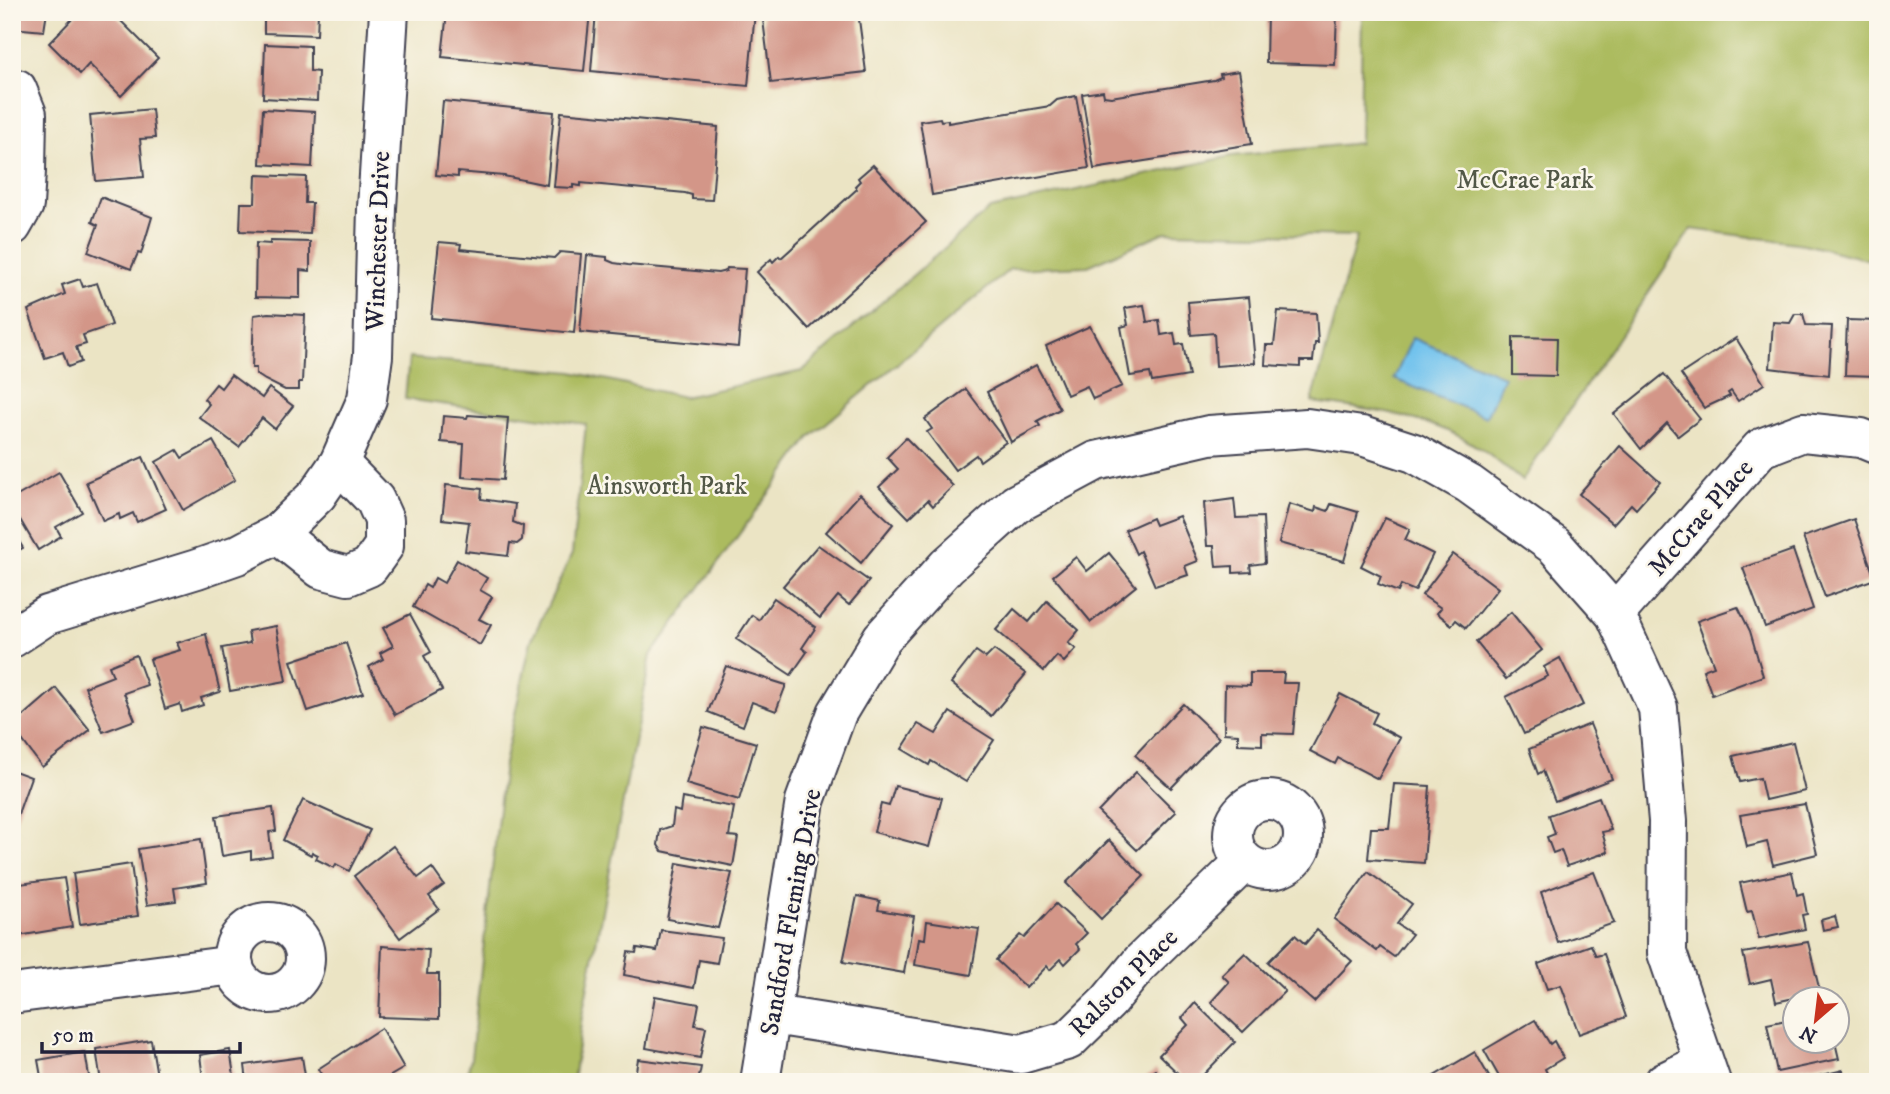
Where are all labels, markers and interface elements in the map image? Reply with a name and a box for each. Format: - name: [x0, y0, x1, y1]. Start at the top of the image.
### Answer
- street label: Winchester Drive: [359, 150, 398, 333]
- park label: McCrae Park: [1456, 164, 1594, 197]
- street label: McCrae Place: [1641, 453, 1761, 583]
- park label: Ainsworth Park: [587, 470, 747, 503]
- street label: Sandford Fleming Drive: [753, 786, 829, 1038]
- street label: Ralston Place: [1063, 922, 1185, 1044]
- north arrow: [1782, 986, 1852, 1056]
- scale bar: [42, 1010, 240, 1054]
- text: N: [1796, 1020, 1821, 1048]
- text: 50 m: [52, 1023, 94, 1049]

